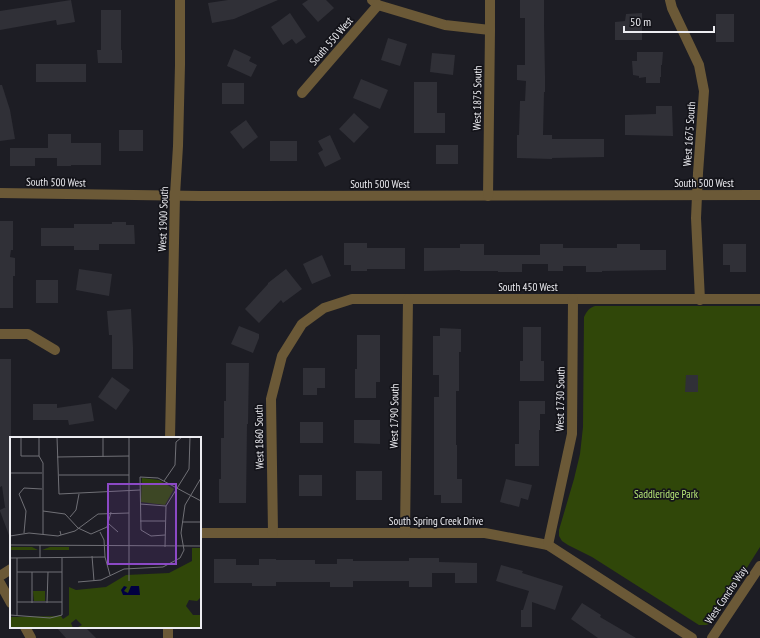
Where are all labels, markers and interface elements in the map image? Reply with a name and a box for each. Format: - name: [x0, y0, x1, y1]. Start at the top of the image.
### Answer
- scale bar: [624, 8, 714, 34]
- street label: South 550 West: [306, 14, 356, 68]
- text: 50 m: [630, 14, 651, 29]
- street label: West 1875 South: [469, 65, 485, 131]
- street label: West 1675 South: [680, 101, 698, 167]
- street label: South 500 West: [26, 174, 86, 190]
- street label: South 500 West: [674, 176, 734, 190]
- street label: South 500 West: [350, 177, 410, 191]
- street label: West 1900 South: [155, 186, 171, 252]
- street label: South 450 West: [498, 280, 558, 294]
- street label: West 1730 South: [552, 366, 568, 432]
- street label: West 1790 South: [386, 383, 402, 449]
- street label: West 1860 South: [251, 404, 267, 470]
- inset map: [10, 437, 201, 628]
- park label: Saddleridge Park: [634, 487, 699, 501]
- street label: South Spring Creek Drive: [389, 514, 484, 528]
- street label: West Concho Way: [702, 563, 751, 626]

